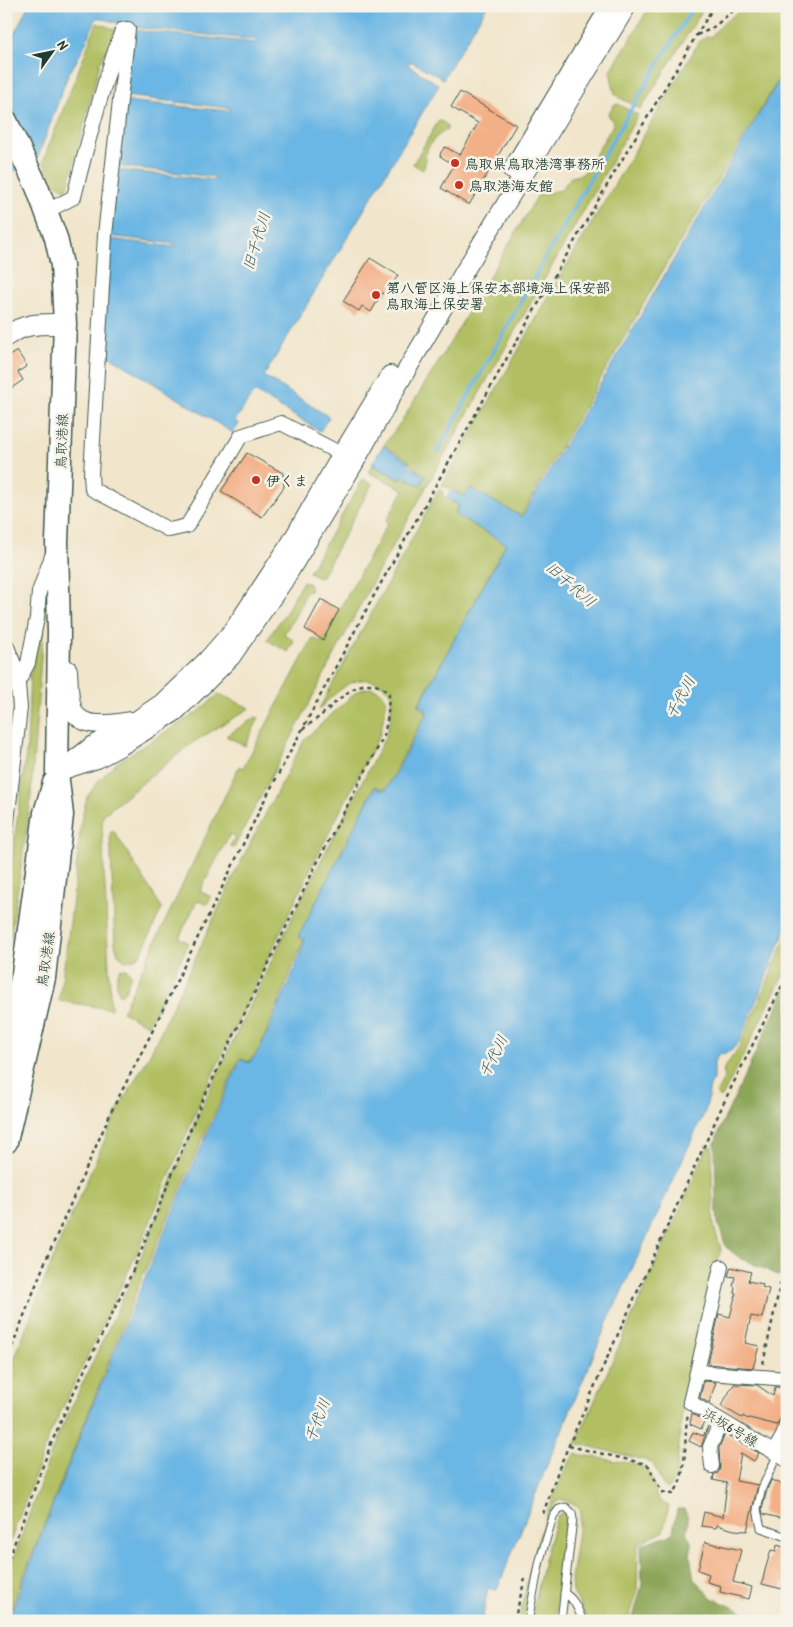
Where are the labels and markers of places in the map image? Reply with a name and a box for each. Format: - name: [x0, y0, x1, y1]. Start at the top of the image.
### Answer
- place label: 鳥取県鳥取港湾事務所: [465, 154, 605, 173]
- marker: 鳥取県鳥取港湾事務所: [449, 157, 461, 169]
- place label: 鳥取港海友館: [469, 176, 553, 195]
- marker: 鳥取港海友館: [453, 179, 465, 191]
- place label: 第八管区海上保安本部境海上保安部 鳥取海上保安署: [386, 278, 610, 313]
- marker: 第八管区海上保安本部境海上保安部 鳥取海上保安署: [370, 289, 382, 301]
- place label: 伊くま: [266, 471, 308, 490]
- marker: 伊くま: [250, 474, 262, 486]

